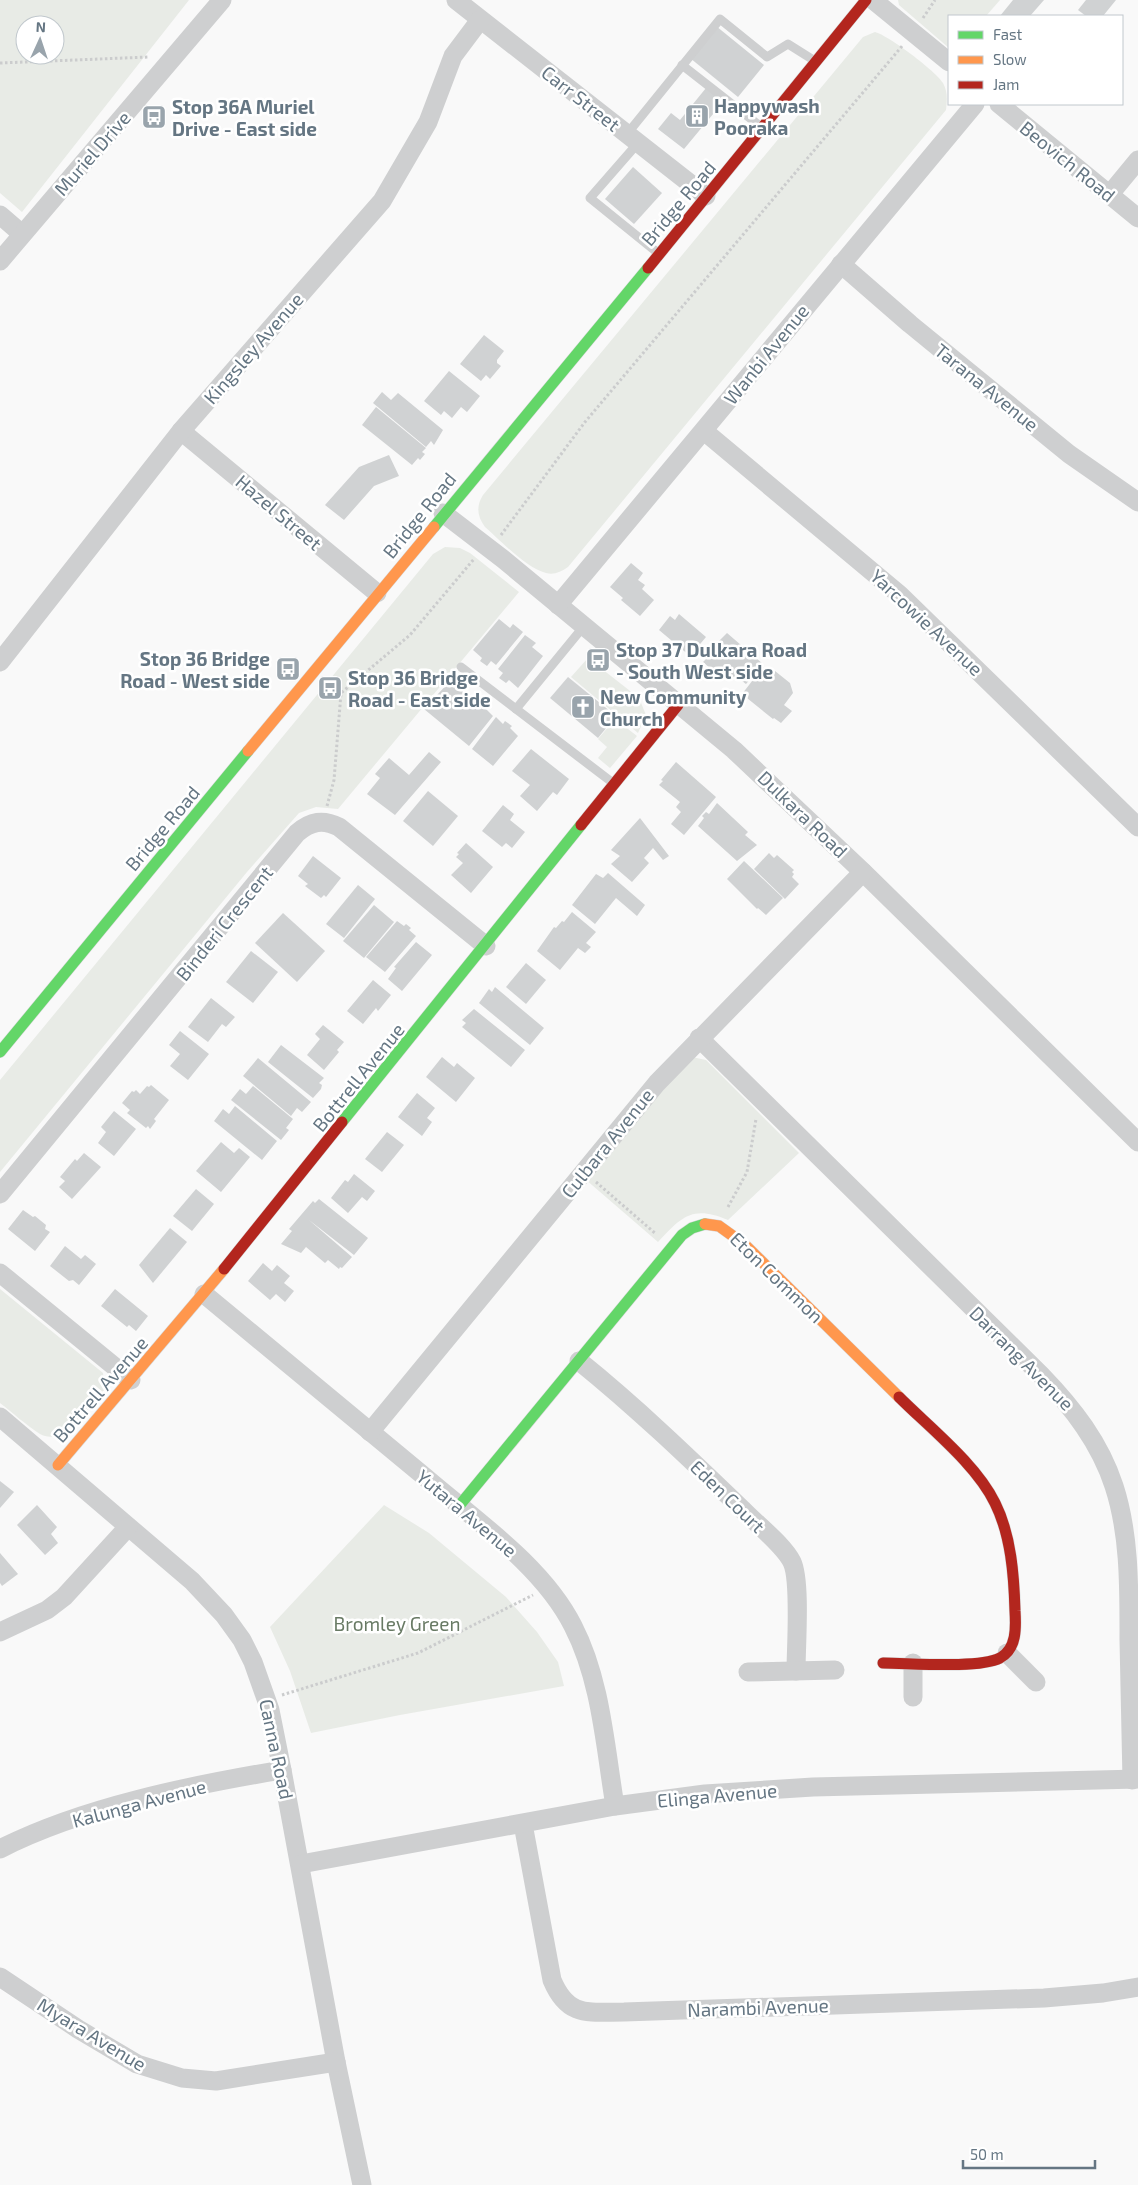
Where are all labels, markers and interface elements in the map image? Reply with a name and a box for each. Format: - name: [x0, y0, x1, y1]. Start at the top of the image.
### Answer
- north arrow: [15, 15, 65, 65]
- legend: [948, 15, 1123, 105]
- text: N: [35, 18, 46, 35]
- text: Fast: [993, 25, 1023, 43]
- text: Slow: [993, 50, 1027, 68]
- street label: Carr Street: [537, 60, 625, 136]
- text: Jam: [993, 75, 1019, 93]
- place label: Happywash Pooraka: [714, 94, 820, 139]
- place label: Stop 36A Muriel Drive - East side: [172, 95, 317, 140]
- building icon: Happywash Pooraka: [684, 103, 710, 129]
- bus stop icon: Stop 36A Muriel Drive - East side: [141, 104, 167, 130]
- street label: Muriel Drive: [49, 106, 135, 200]
- street label: Beovich Road: [1016, 116, 1120, 206]
- street label: Bridge Road: [636, 156, 720, 250]
- street label: Kingsley Avenue: [198, 288, 308, 408]
- street label: Wanbi Avenue: [719, 299, 813, 409]
- street label: Tarana Avenue: [931, 338, 1043, 436]
- street label: Bridge Road: [377, 467, 461, 563]
- street label: Hazel Street: [231, 469, 327, 555]
- street label: Yarcowie Avenue: [866, 564, 988, 680]
- place label: Stop 37 Dulkara Road - South West side: [616, 638, 807, 683]
- place label: Stop 36 Bridge Road - West side: [120, 647, 270, 692]
- bus stop icon: Stop 37 Dulkara Road - South West side: [585, 647, 611, 673]
- bus stop icon: Stop 36 Bridge Road - West side: [275, 656, 301, 682]
- place label: Stop 36 Bridge Road - East side: [348, 666, 491, 711]
- bus stop icon: Stop 36 Bridge Road - East side: [317, 675, 343, 701]
- place label: New Community Church: [600, 685, 747, 730]
- church icon: New Community Church: [570, 694, 596, 720]
- street label: Dulkara Road: [754, 766, 852, 862]
- street label: Bridge Road: [120, 781, 204, 875]
- street label: Binderi Crescent: [171, 861, 277, 985]
- street label: Bottrell Avenue: [307, 1018, 409, 1136]
- street label: Culbara Avenue: [556, 1084, 658, 1202]
- street label: Eton Common: [726, 1227, 828, 1327]
- street label: Darrang Avenue: [965, 1301, 1079, 1415]
- street label: Bottrell Avenue: [48, 1331, 152, 1447]
- street label: Eden Court: [686, 1455, 770, 1537]
- street label: Yutara Avenue: [412, 1464, 522, 1562]
- park label: Bromley Green: [334, 1612, 461, 1635]
- street label: Canna Road: [255, 1697, 299, 1801]
- street label: Kalunga Avenue: [70, 1774, 208, 1832]
- street label: Elinga Avenue: [656, 1778, 778, 1812]
- street label: Myara Avenue: [34, 1993, 150, 2075]
- street label: Narambi Avenue: [687, 1993, 829, 2021]
- scale bar: [963, 2138, 1096, 2170]
- text: 50 m: [970, 2145, 1004, 2163]

